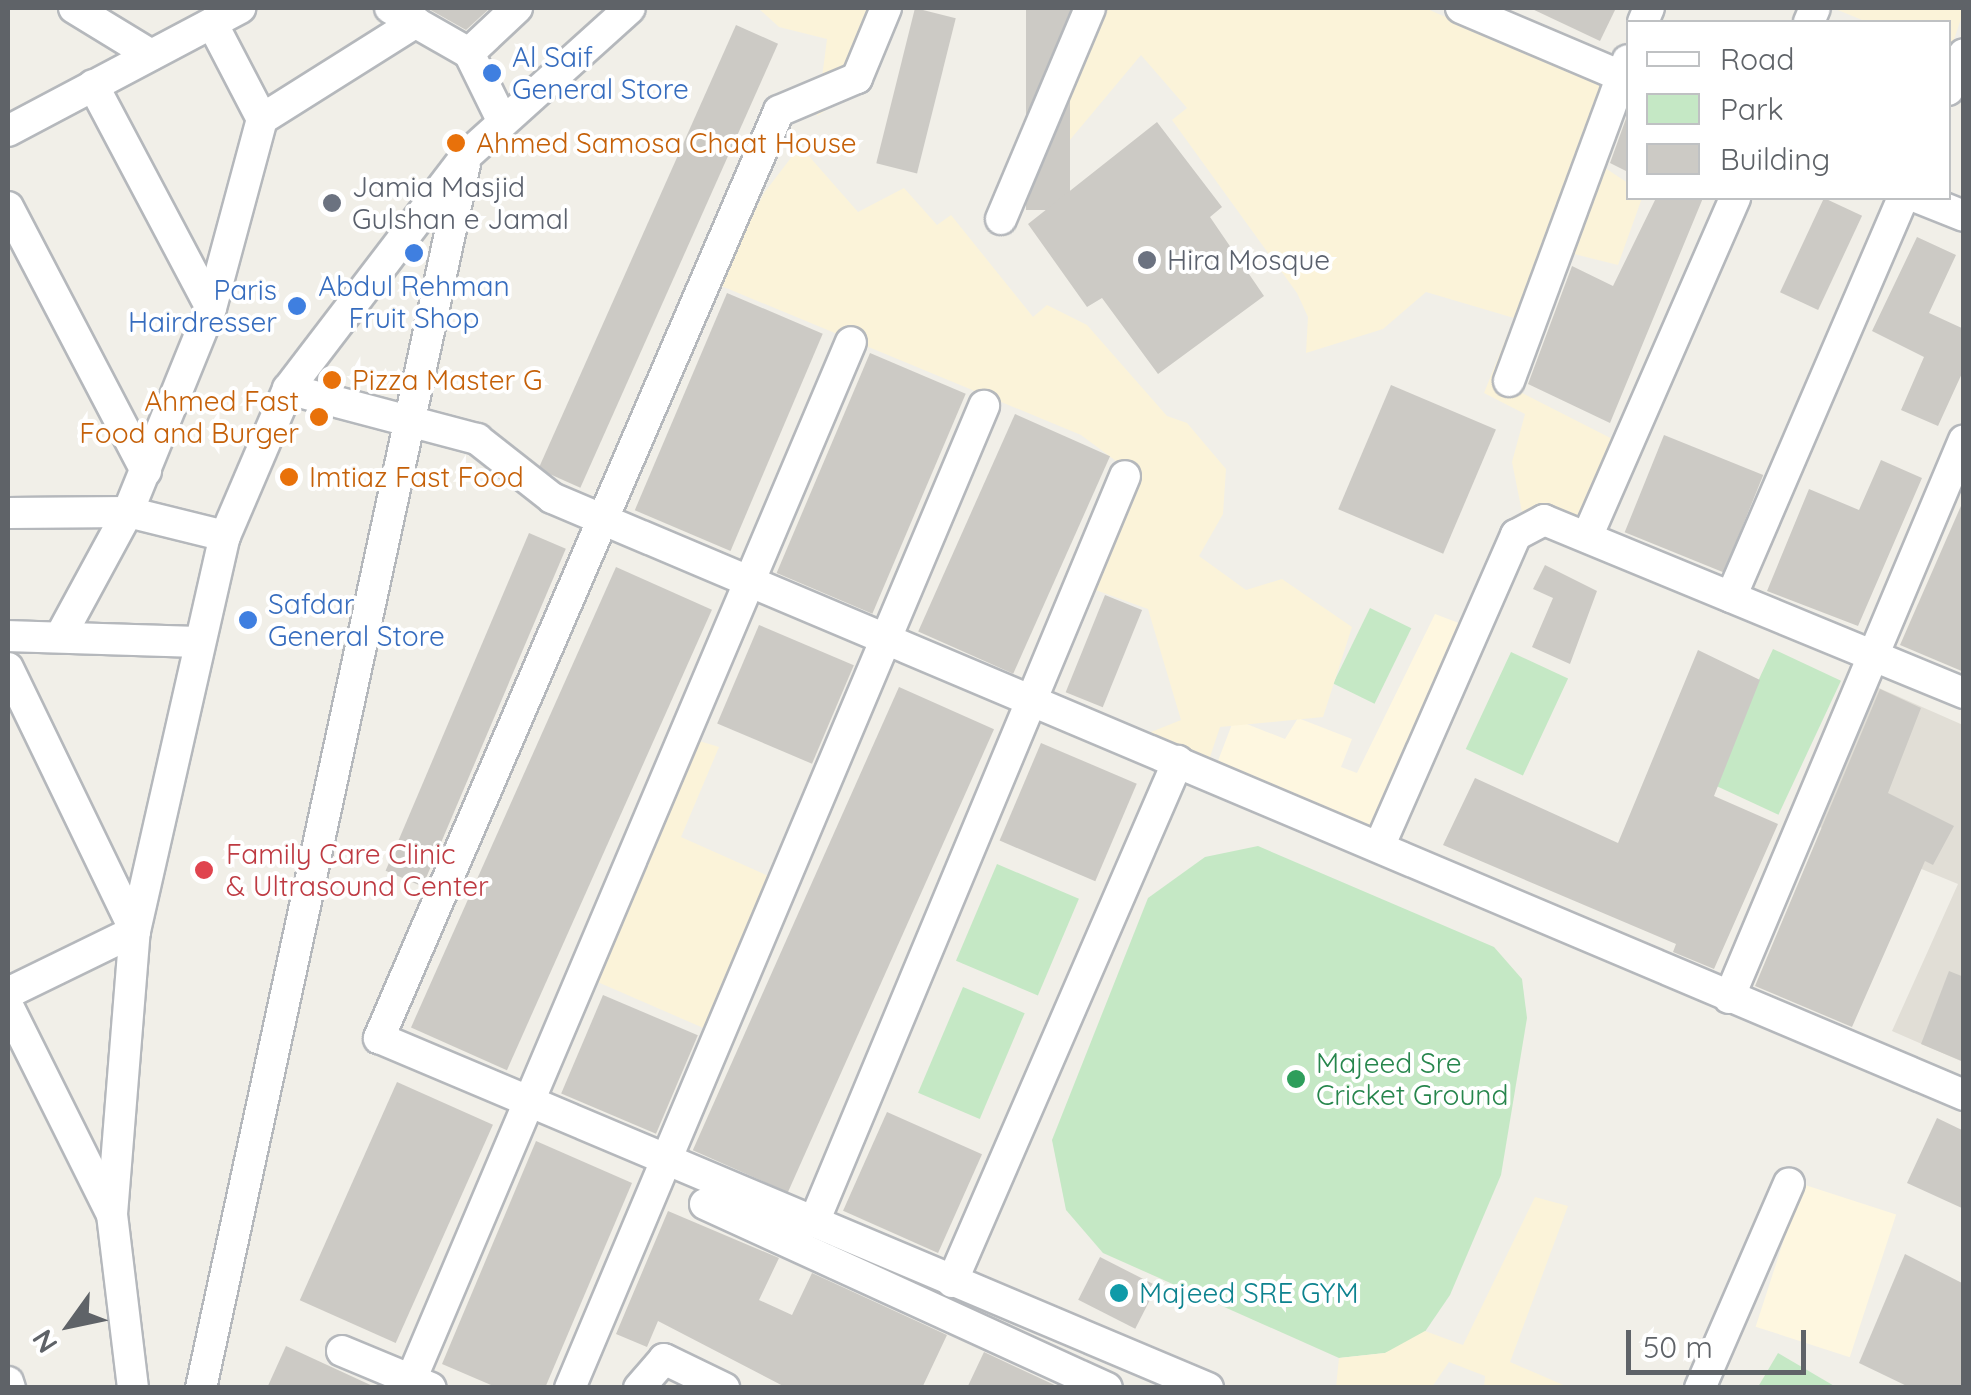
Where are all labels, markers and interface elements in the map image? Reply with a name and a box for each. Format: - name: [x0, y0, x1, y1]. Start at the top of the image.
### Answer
- legend: [1626, 20, 1951, 200]
- place label: Al Saif General Store: [512, 40, 689, 106]
- text: Road: [1720, 40, 1794, 78]
- marker: Al Saif General Store: [481, 62, 503, 84]
- text: Park: [1720, 90, 1784, 128]
- place label: Ahmed Samosa Chaat House: [476, 126, 857, 160]
- marker: Ahmed Samosa Chaat House: [445, 132, 467, 154]
- text: Building: [1720, 140, 1830, 178]
- place label: Jamia Masjid Gulshan e Jamal: [352, 170, 569, 236]
- marker: Jamia Masjid Gulshan e Jamal: [321, 192, 343, 214]
- marker: Abdul Rehman Fruit Shop: [403, 242, 425, 264]
- place label: Hira Mosque: [1167, 243, 1330, 277]
- marker: Hira Mosque: [1136, 249, 1158, 271]
- place label: Abdul Rehman Fruit Shop: [318, 269, 510, 335]
- place label: Paris Hairdresser: [128, 273, 277, 339]
- marker: Paris Hairdresser: [286, 295, 308, 317]
- place label: Pizza Master G: [352, 363, 542, 397]
- marker: Pizza Master G: [321, 369, 343, 391]
- place label: Ahmed Fast Food and Burger: [79, 384, 299, 450]
- marker: Ahmed Fast Food and Burger: [308, 406, 330, 428]
- place label: Imtiaz Fast Food: [309, 460, 524, 494]
- marker: Imtiaz Fast Food: [278, 466, 300, 488]
- place label: Safdar General Store: [268, 587, 445, 653]
- marker: Safdar General Store: [237, 609, 259, 631]
- place label: Family Care Clinic & Ultrasound Center: [226, 837, 489, 903]
- marker: Family Care Clinic & Ultrasound Center: [191, 857, 217, 883]
- place label: Majeed Sre Cricket Ground: [1316, 1046, 1508, 1112]
- marker: Majeed Sre Cricket Ground: [1285, 1068, 1307, 1090]
- north arrow: [20, 1275, 120, 1375]
- place label: Majeed SRE GYM: [1139, 1276, 1359, 1310]
- marker: Majeed SRE GYM: [1108, 1282, 1130, 1304]
- scale bar: [1631, 1310, 1811, 1372]
- text: N: [24, 1323, 65, 1360]
- text: 50 m: [1643, 1328, 1713, 1366]

